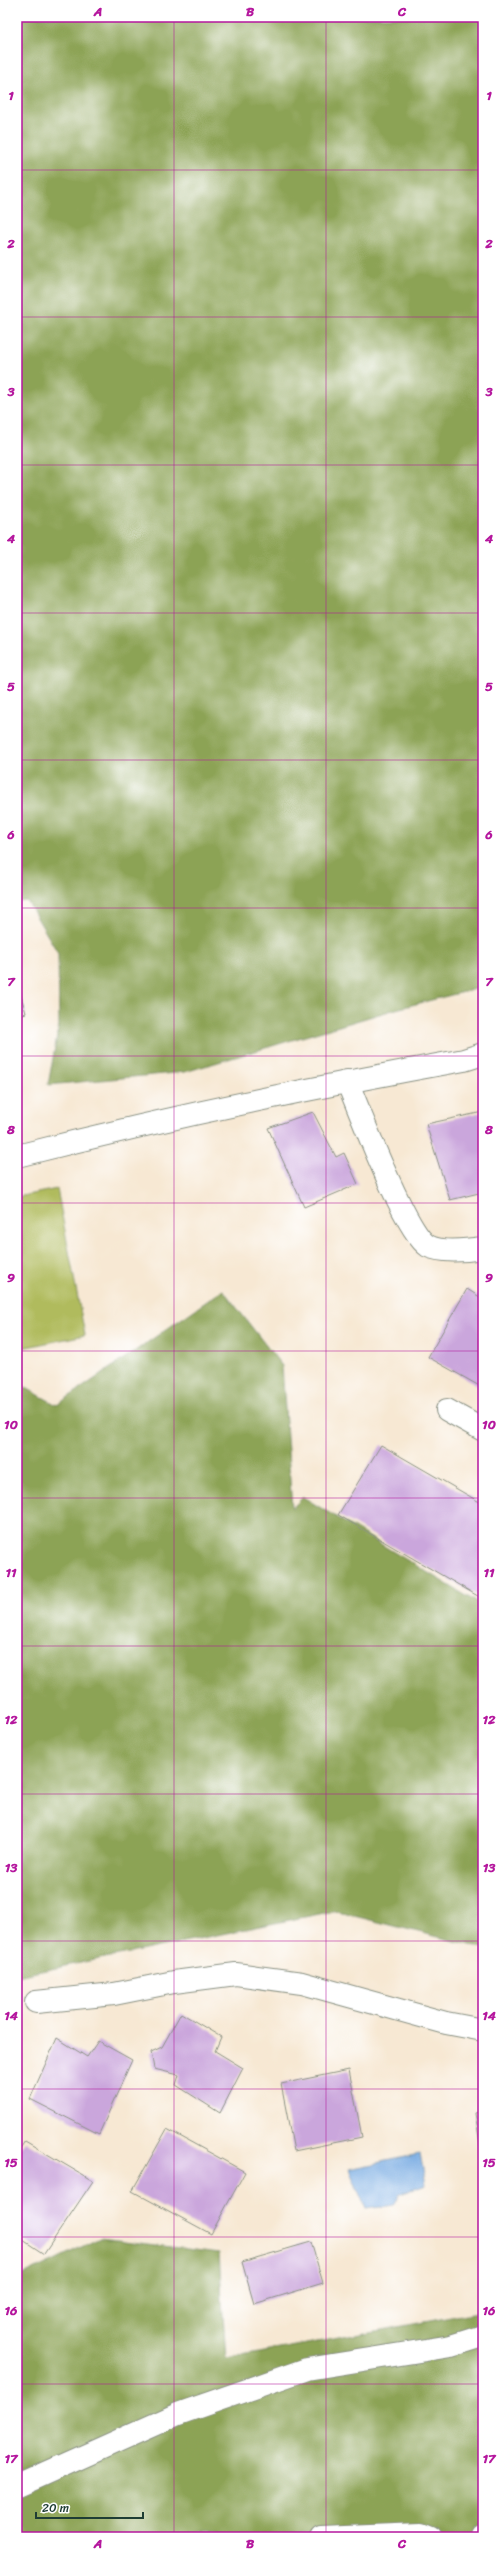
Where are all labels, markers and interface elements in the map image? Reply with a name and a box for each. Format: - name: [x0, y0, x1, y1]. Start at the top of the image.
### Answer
- text: A: [93, 0, 102, 23]
- text: B: [246, 0, 255, 23]
- text: C: [397, 0, 407, 23]
- text: 1: [8, 84, 14, 107]
- text: 1: [486, 84, 492, 107]
- text: 2: [6, 232, 15, 255]
- text: 2: [484, 232, 493, 255]
- text: 3: [6, 380, 15, 403]
- text: 3: [484, 380, 493, 403]
- text: 4: [6, 527, 16, 550]
- text: 4: [484, 527, 494, 550]
- text: 5: [7, 675, 15, 698]
- text: 5: [485, 675, 493, 698]
- text: 6: [6, 823, 15, 846]
- text: 6: [484, 823, 493, 846]
- text: 7: [7, 970, 16, 993]
- text: 7: [485, 970, 494, 993]
- text: 8: [6, 1118, 15, 1141]
- text: 8: [484, 1118, 493, 1141]
- text: 9: [7, 1266, 15, 1289]
- text: 9: [485, 1266, 493, 1289]
- text: 10: [4, 1413, 18, 1436]
- text: 10: [482, 1413, 496, 1436]
- text: 11: [5, 1561, 17, 1584]
- text: 11: [483, 1561, 495, 1584]
- text: 12: [4, 1708, 18, 1731]
- text: 12: [482, 1708, 496, 1731]
- text: 13: [5, 1856, 18, 1879]
- text: 13: [483, 1856, 496, 1879]
- text: 14: [4, 2004, 19, 2027]
- text: 14: [482, 2004, 497, 2027]
- text: 15: [4, 2151, 18, 2174]
- text: 15: [482, 2151, 496, 2174]
- text: 16: [5, 2299, 18, 2322]
- text: 16: [483, 2299, 496, 2322]
- text: 17: [4, 2447, 19, 2470]
- text: 17: [482, 2447, 497, 2470]
- scale bar: [36, 2494, 143, 2520]
- text: 20 m: [42, 2497, 69, 2519]
- text: A: [93, 2532, 102, 2554]
- text: B: [246, 2532, 255, 2554]
- text: C: [397, 2532, 407, 2554]

